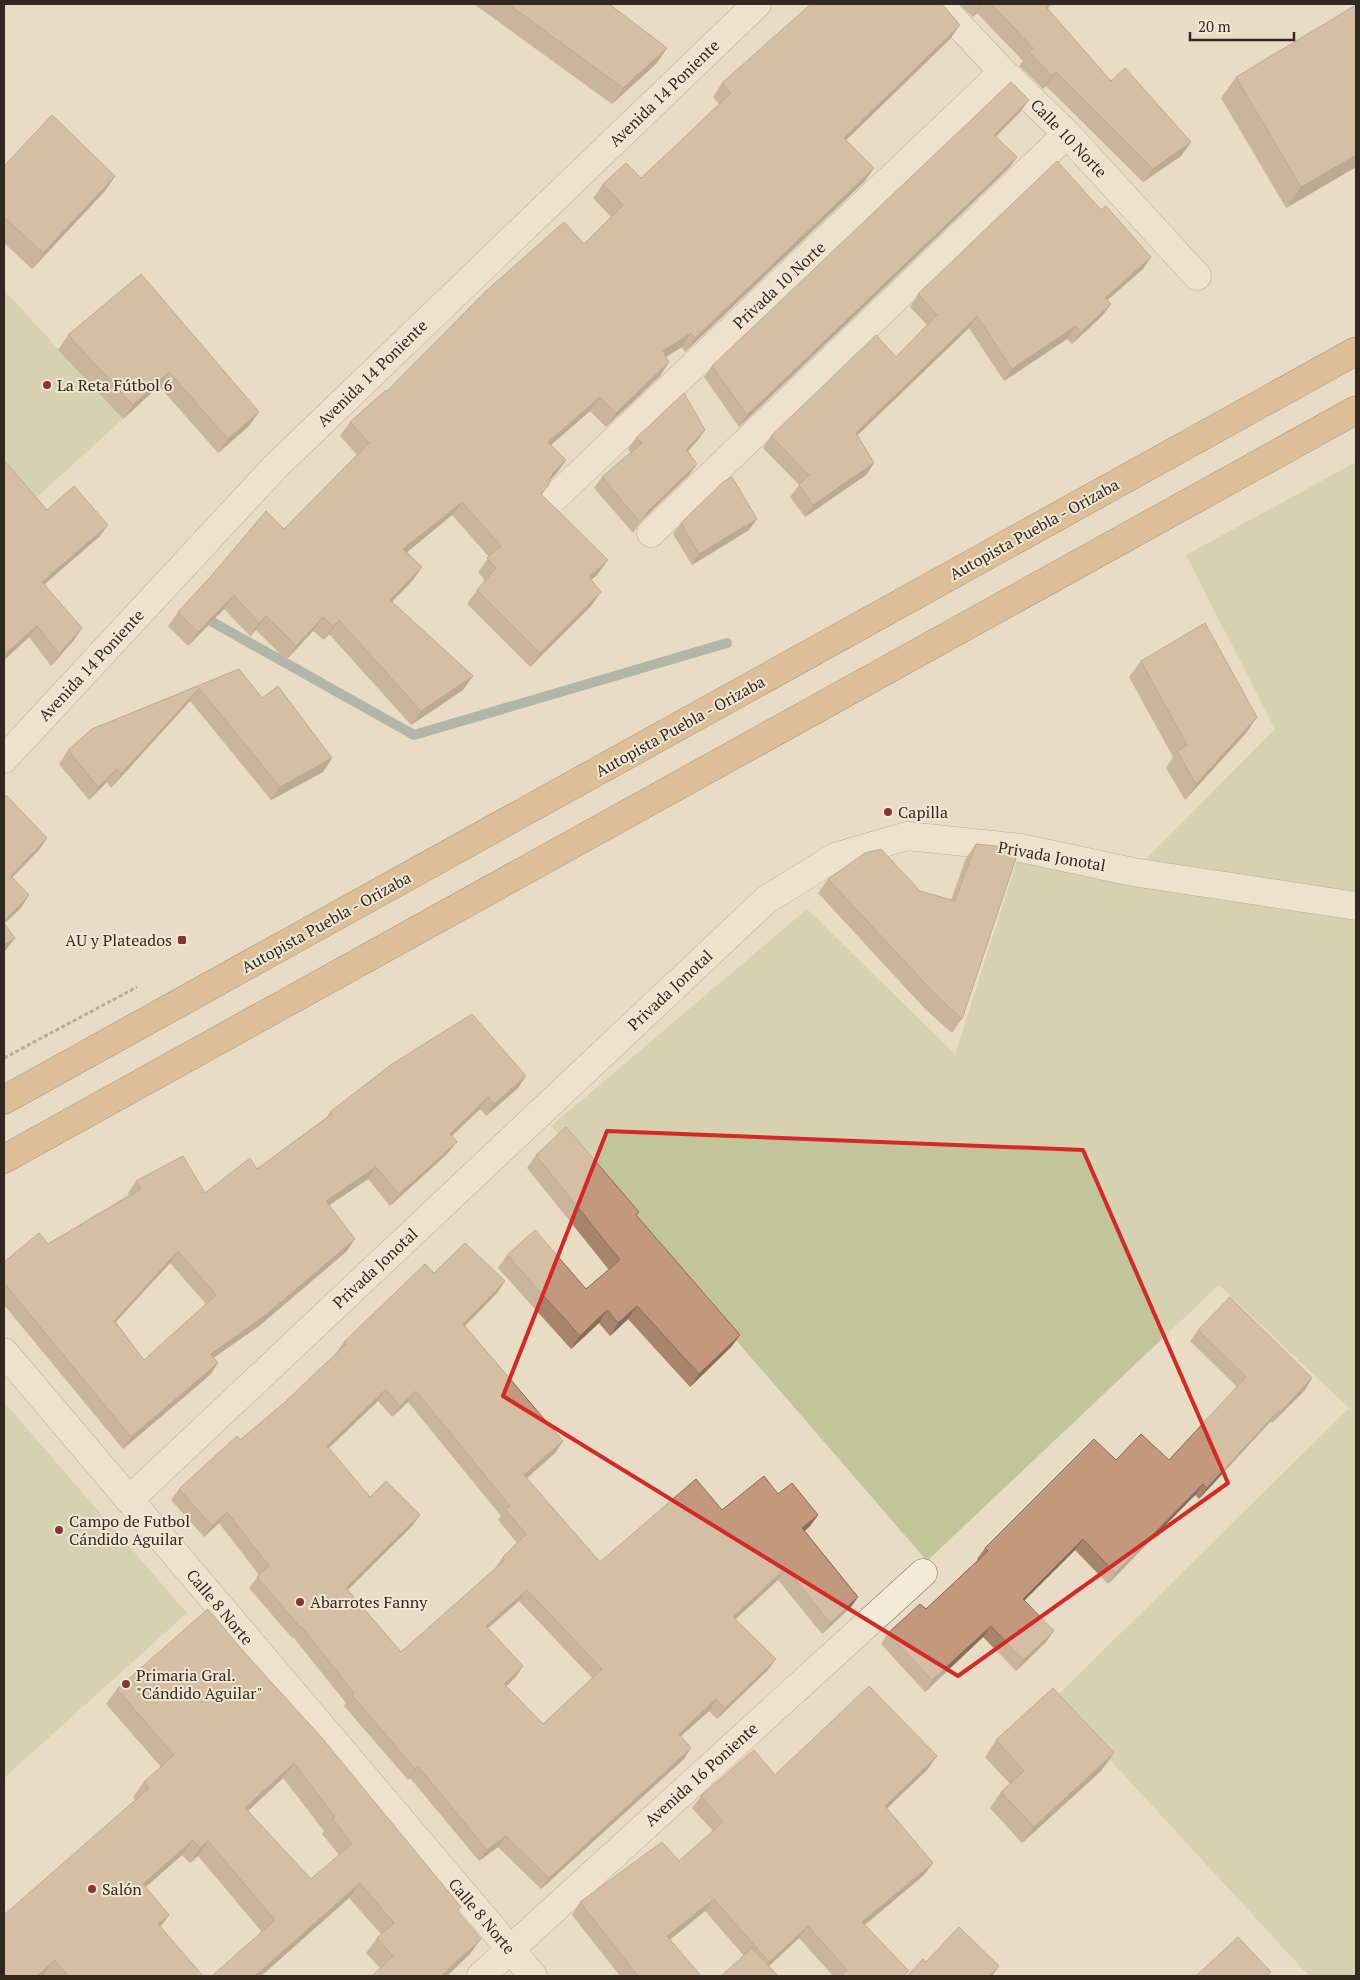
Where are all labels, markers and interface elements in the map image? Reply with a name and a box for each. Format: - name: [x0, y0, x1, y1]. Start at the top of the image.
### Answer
- scale bar: [1190, 10, 1294, 42]
- text: 20 m: [1198, 16, 1231, 36]
- street label: Avenida 14 Poniente: [604, 35, 724, 151]
- street label: Calle 10 Norte: [1026, 94, 1112, 182]
- street label: Privada 10 Norte: [728, 236, 830, 334]
- street label: Avenida 14 Poniente: [312, 315, 432, 431]
- place label: La Reta Fútbol 6: [57, 374, 173, 396]
- marker: La Reta Fútbol 6: [41, 379, 53, 391]
- street label: Autopista Puebla - Orizaba: [945, 473, 1123, 585]
- street label: Avenida 14 Poniente: [33, 604, 149, 726]
- street label: Autopista Puebla - Orizaba: [591, 670, 769, 782]
- place label: Capilla: [898, 801, 948, 823]
- marker: Capilla: [882, 806, 894, 818]
- street label: Privada Jonotal: [996, 836, 1108, 876]
- street label: Autopista Puebla - Orizaba: [237, 866, 415, 978]
- place label: AU y Plateados: [65, 929, 172, 951]
- marker: AU y Plateados: [176, 934, 188, 946]
- street label: Privada Jonotal: [623, 945, 717, 1035]
- street label: Privada Jonotal: [328, 1223, 422, 1313]
- place label: Campo de Futbol Cándido Aguilar: [69, 1510, 190, 1550]
- marker: Campo de Futbol Cándido Aguilar: [53, 1524, 65, 1536]
- street label: Calle 8 Norte: [182, 1564, 258, 1650]
- place label: Abarrotes Fanny: [310, 1591, 428, 1613]
- marker: Abarrotes Fanny: [294, 1596, 306, 1608]
- place label: Primaria Gral. "Cándido Aguilar": [136, 1664, 262, 1704]
- marker: Primaria Gral. "Cándido Aguilar": [120, 1678, 132, 1690]
- street label: Avenida 16 Poniente: [640, 1717, 762, 1831]
- street label: Calle 8 Norte: [444, 1873, 520, 1959]
- place label: Salón: [102, 1878, 142, 1900]
- marker: Salón: [86, 1883, 98, 1895]

